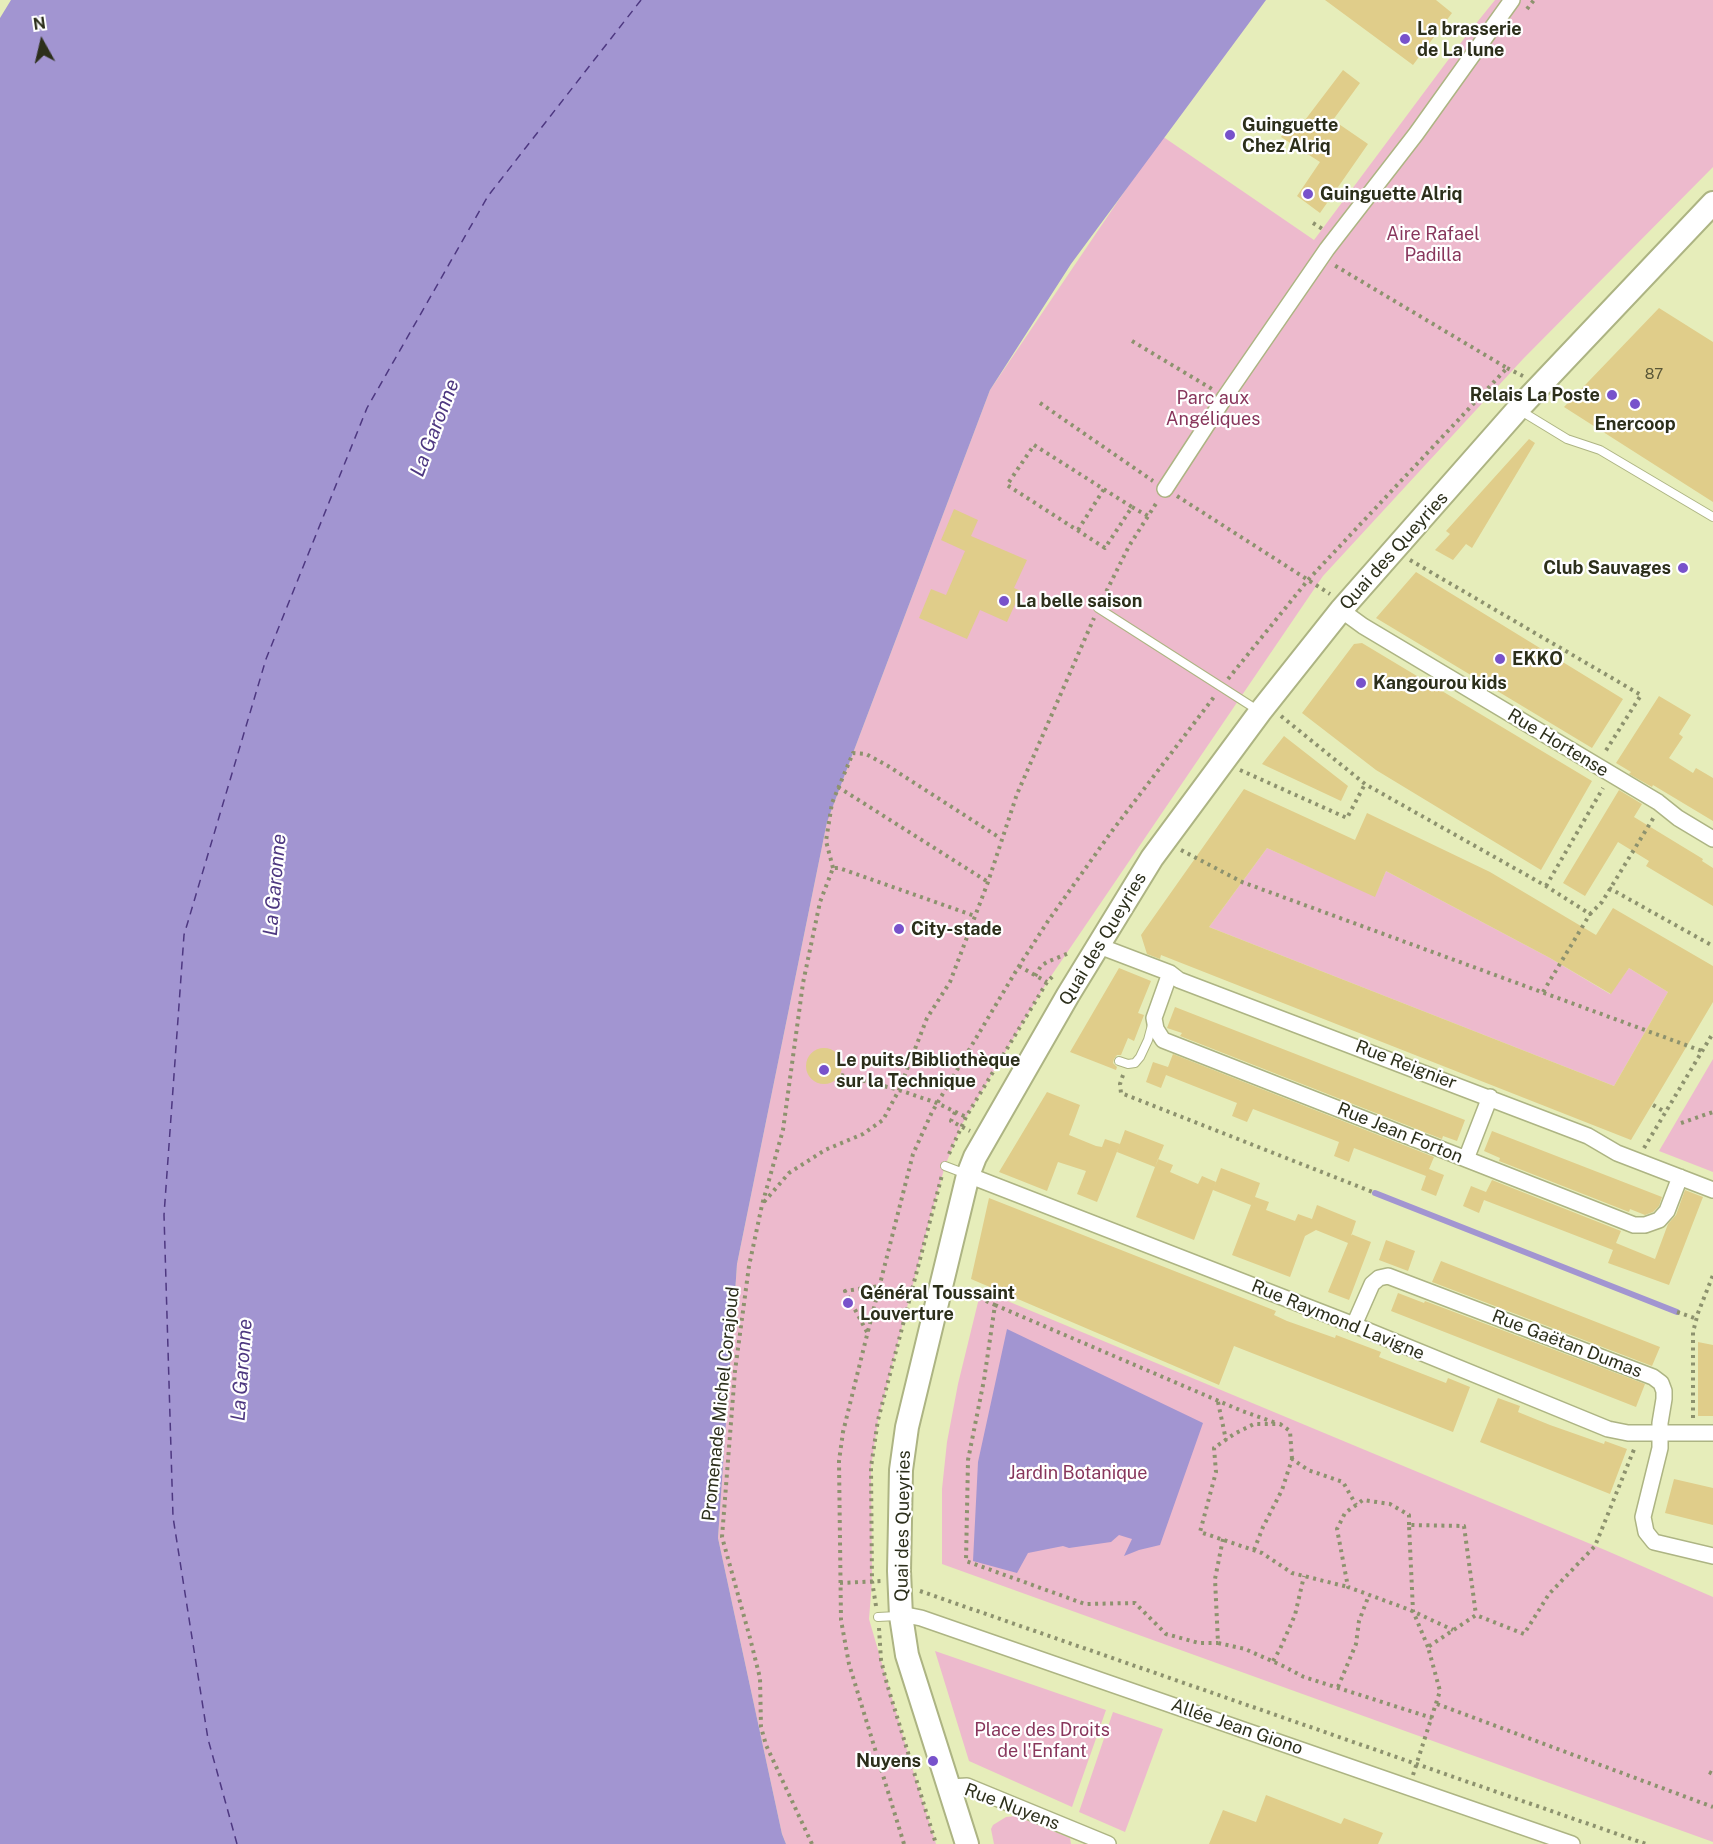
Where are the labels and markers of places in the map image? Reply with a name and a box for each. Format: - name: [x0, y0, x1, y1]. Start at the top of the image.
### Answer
- place label: La brasserie de La lune: [1417, 18, 1522, 60]
- marker: La brasserie de La lune: [1398, 32, 1412, 46]
- place label: Guinguette Chez Alriq: [1242, 114, 1338, 156]
- marker: Guinguette Chez Alriq: [1223, 128, 1237, 142]
- place label: Guinguette Alriq: [1320, 183, 1462, 205]
- marker: Guinguette Alriq: [1301, 187, 1315, 201]
- place label: Relais La Poste: [1470, 384, 1600, 406]
- marker: Relais La Poste: [1605, 388, 1619, 402]
- marker: Enercoop: [1628, 397, 1642, 411]
- place label: Enercoop: [1594, 413, 1676, 435]
- place label: Club Sauvages: [1543, 557, 1671, 579]
- marker: Club Sauvages: [1676, 561, 1690, 575]
- place label: La belle saison: [1016, 590, 1142, 612]
- marker: La belle saison: [997, 594, 1011, 608]
- place label: EKKO: [1512, 648, 1563, 670]
- marker: EKKO: [1493, 652, 1507, 666]
- place label: Kangourou kids: [1373, 672, 1507, 694]
- marker: Kangourou kids: [1354, 676, 1368, 690]
- place label: City-stade: [911, 918, 1002, 940]
- marker: City-stade: [892, 922, 906, 936]
- place label: Le puits/Bibliothèque sur la Technique: [836, 1049, 1020, 1092]
- marker: Le puits/Bibliothèque sur la Technique: [817, 1063, 831, 1077]
- place label: Général Toussaint Louverture: [860, 1282, 1015, 1324]
- marker: Général Toussaint Louverture: [841, 1296, 855, 1310]
- place label: Nuyens: [856, 1750, 921, 1772]
- marker: Nuyens: [926, 1754, 940, 1768]

